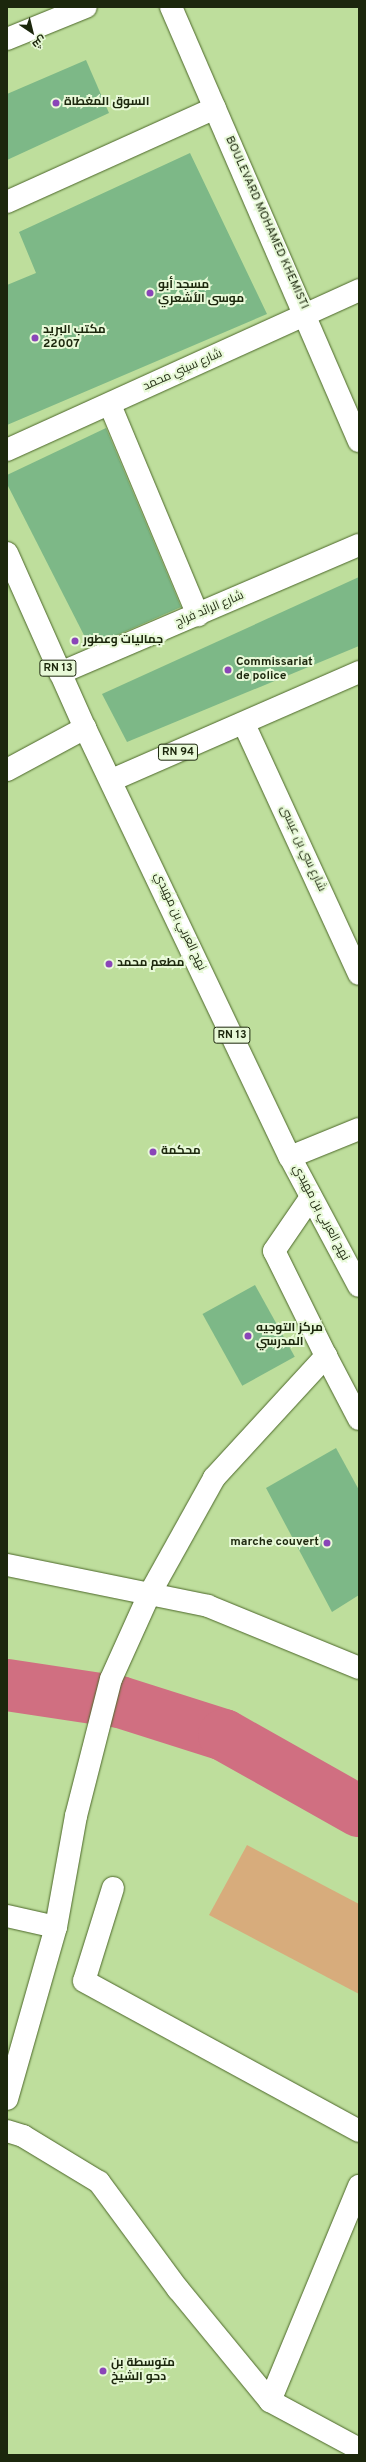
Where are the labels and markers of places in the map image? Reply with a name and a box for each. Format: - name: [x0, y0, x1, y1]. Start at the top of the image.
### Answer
- place label: السوق المغطاة: [64, 96, 149, 110]
- marker: السوق المغطاة: [51, 98, 61, 108]
- place label: مسجد أبو موسى الأشعري: [158, 279, 244, 307]
- marker: مسجد أبو موسى الأشعري: [145, 288, 155, 298]
- place label: مكتب البريد 22007: [43, 324, 106, 352]
- marker: مكتب البريد 22007: [30, 333, 40, 343]
- place label: جماليات وعطور: [83, 634, 163, 648]
- marker: جماليات وعطور: [70, 636, 80, 646]
- place label: Commissariat de police: [236, 656, 313, 684]
- marker: Commissariat de police: [223, 665, 233, 675]
- place label: مطعم محمد: [117, 957, 184, 971]
- marker: مطعم محمد: [104, 959, 114, 969]
- place label: محكمة: [161, 1145, 201, 1159]
- marker: محكمة: [148, 1147, 158, 1157]
- place label: مركز التوجيه المدرسي: [256, 1322, 323, 1350]
- marker: مركز التوجيه المدرسي: [243, 1331, 253, 1341]
- place label: marche couvert: [230, 1536, 319, 1550]
- marker: marche couvert: [322, 1538, 332, 1548]
- place label: متوسطة بن دحو الشيخ: [111, 2357, 175, 2385]
- marker: متوسطة بن دحو الشيخ: [98, 2366, 108, 2376]

